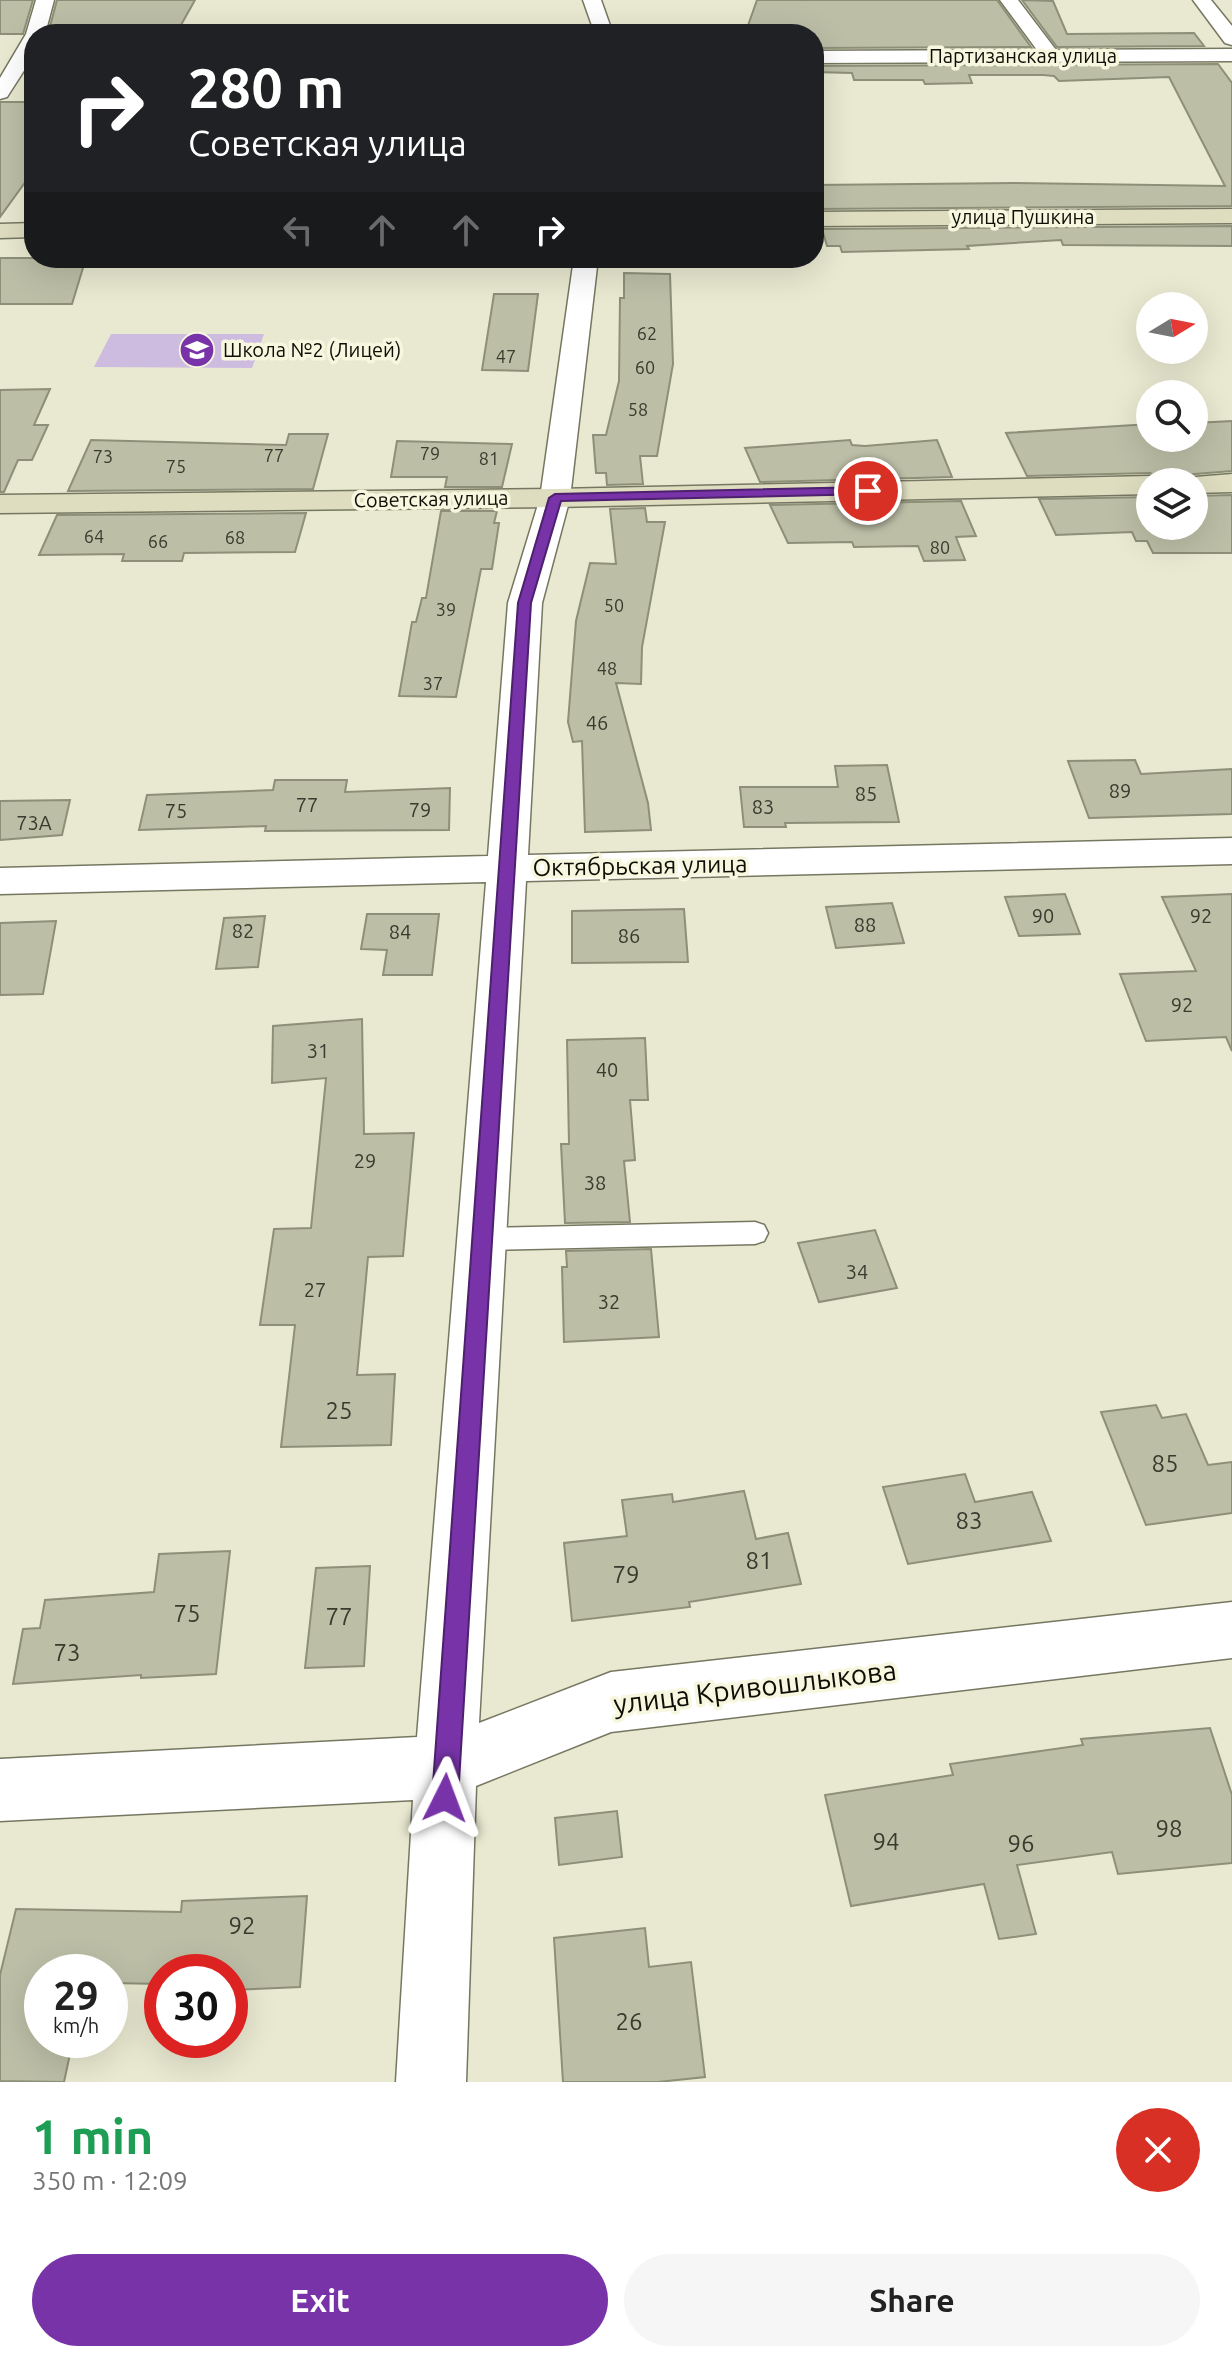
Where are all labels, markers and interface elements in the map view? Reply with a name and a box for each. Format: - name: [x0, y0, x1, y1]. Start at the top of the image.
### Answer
- street label: Партизанская улица: [929, 44, 1117, 67]
- icon: right: [56, 56, 160, 160]
- text: 280 m: [188, 56, 344, 119]
- text: Советская улица: [188, 122, 467, 163]
- street label: улица Пушкина: [951, 205, 1095, 228]
- icon: left: [276, 208, 320, 252]
- icon: ahead: [360, 208, 404, 252]
- icon: ahead: [444, 208, 488, 252]
- icon: right: [528, 208, 572, 252]
- north arrow: [1136, 292, 1208, 364]
- map controls: [1136, 292, 1208, 540]
- house number: 62: [637, 323, 657, 343]
- school or university icon: Школа №2 (Лицей): [178, 331, 216, 369]
- place label: Школа №2 (Лицей): [223, 338, 401, 361]
- house number: 47: [496, 346, 516, 366]
- house number: 60: [635, 357, 655, 377]
- button: search: [1136, 380, 1208, 452]
- house number: 58: [628, 399, 648, 419]
- house number: 79: [420, 443, 440, 463]
- house number: 77: [264, 445, 284, 465]
- house number: 73: [93, 446, 113, 466]
- house number: 81: [479, 448, 499, 468]
- house number: 75: [166, 456, 186, 476]
- pin: [834, 457, 902, 525]
- button: layers: [1136, 468, 1208, 540]
- icon: arrive: [846, 469, 890, 513]
- street label: Советская улица: [353, 486, 509, 511]
- house number: 64: [84, 526, 104, 546]
- house number: 68: [225, 527, 245, 547]
- house number: 66: [148, 531, 168, 551]
- house number: 80: [930, 537, 950, 557]
- house number: 50: [604, 595, 624, 615]
- house number: 39: [436, 599, 456, 619]
- house number: 48: [597, 658, 617, 678]
- house number: 37: [423, 673, 443, 693]
- house number: 46: [586, 711, 608, 734]
- house number: 89: [1109, 779, 1131, 802]
- house number: 85: [855, 782, 877, 805]
- house number: 77: [296, 793, 318, 816]
- house number: 83: [752, 795, 774, 818]
- house number: 79: [409, 798, 431, 821]
- house number: 75: [165, 799, 187, 822]
- house number: 73А: [16, 811, 52, 834]
- street label: Октябрьская улица: [532, 850, 748, 881]
- house number: 90: [1032, 904, 1054, 927]
- house number: 92: [1190, 904, 1212, 927]
- house number: 88: [854, 913, 876, 936]
- house number: 82: [232, 919, 254, 942]
- house number: 84: [389, 920, 411, 943]
- house number: 86: [618, 924, 640, 947]
- house number: 92: [1171, 993, 1193, 1016]
- house number: 31: [307, 1039, 329, 1062]
- house number: 40: [596, 1058, 618, 1081]
- house number: 29: [354, 1149, 376, 1172]
- house number: 38: [584, 1171, 606, 1194]
- house number: 34: [846, 1260, 868, 1283]
- house number: 27: [304, 1278, 326, 1301]
- house number: 32: [598, 1290, 620, 1313]
- house number: 25: [325, 1397, 353, 1424]
- house number: 85: [1151, 1450, 1179, 1477]
- house number: 83: [955, 1507, 983, 1534]
- house number: 81: [745, 1547, 773, 1574]
- house number: 79: [612, 1561, 640, 1588]
- house number: 75: [173, 1600, 201, 1627]
- house number: 77: [325, 1603, 353, 1630]
- house number: 73: [53, 1639, 81, 1666]
- street label: улица Кривошлыкова: [612, 1654, 898, 1719]
- position arrow: [403, 1756, 487, 1840]
- house number: 98: [1155, 1815, 1183, 1842]
- house number: 94: [872, 1828, 900, 1855]
- house number: 96: [1007, 1830, 1035, 1857]
- house number: 92: [228, 1912, 256, 1939]
- speed limit sign: 30: [144, 1954, 248, 2058]
- text: 29: [53, 1973, 99, 2018]
- house number: 26: [615, 2008, 643, 2035]
- text: km/h: [53, 2014, 99, 2037]
- button: close: [1116, 2108, 1200, 2192]
- text: 1 min: [32, 2109, 153, 2163]
- text: 350 m · 12:09: [32, 2166, 188, 2195]
- button: Exit: [32, 2254, 608, 2346]
- button: Share: [624, 2254, 1200, 2346]

